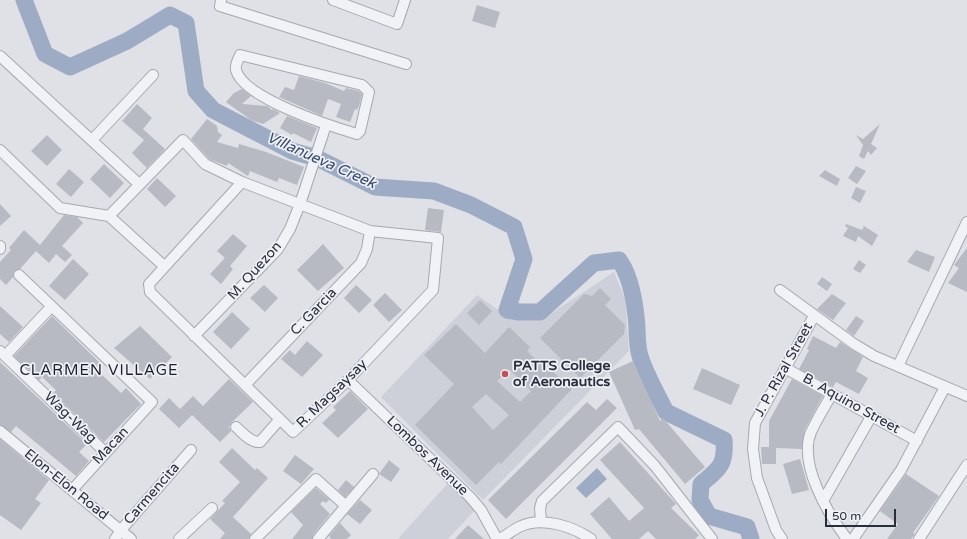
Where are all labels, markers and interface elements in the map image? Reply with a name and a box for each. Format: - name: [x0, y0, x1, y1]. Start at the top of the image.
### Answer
- water label: Villanueva Creek: [264, 129, 378, 193]
- street label: M. Quezon: [224, 238, 286, 304]
- street label: C. Garcia: [287, 285, 341, 339]
- street label: J. P. Rizal Street: [751, 320, 817, 420]
- street label: R. Magsaysay: [293, 356, 371, 432]
- place label: PATTS College of Aeronautics: [513, 358, 610, 390]
- district label: CLARMEN VILLAGE: [19, 362, 179, 380]
- marker: PATTS College of Aeronautics: [500, 369, 510, 379]
- street label: B. Aquino Street: [799, 370, 903, 438]
- street label: Wag-Wag: [40, 389, 100, 447]
- street label: Lombos Avenue: [383, 413, 471, 499]
- street label: Macan: [89, 424, 133, 468]
- street label: Elon-Elon Road: [21, 446, 111, 524]
- street label: Carmencita: [121, 460, 183, 528]
- scale bar: [827, 501, 898, 527]
- text: 50 m: [832, 509, 861, 523]

